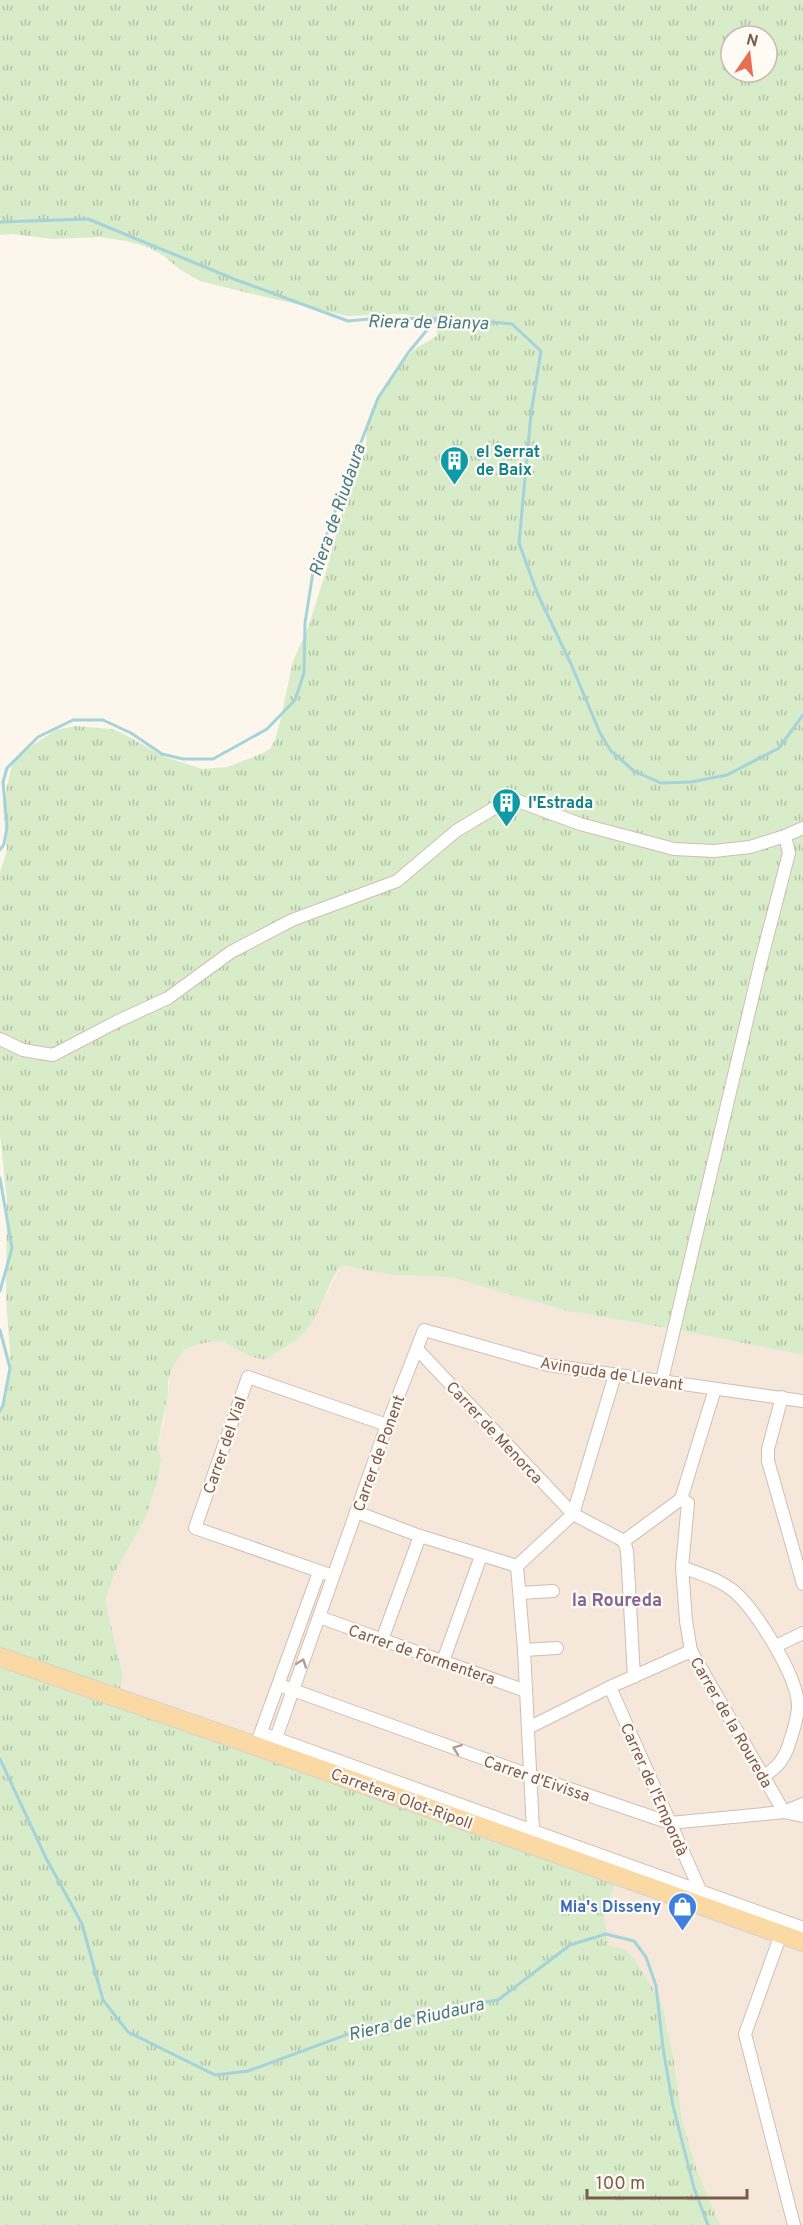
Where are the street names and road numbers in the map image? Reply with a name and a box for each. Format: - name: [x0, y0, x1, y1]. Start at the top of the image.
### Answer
- street label: Avinguda de Llevant: [539, 1354, 685, 1396]
- street label: Carrer de Menorca: [441, 1378, 546, 1489]
- street label: Carrer de Ponent: [349, 1393, 410, 1515]
- street label: Carrer del Vial: [200, 1394, 252, 1497]
- street label: Carrer de Formentera: [345, 1621, 497, 1690]
- street label: Carrer de la Roureda: [685, 1654, 776, 1792]
- street label: Carrer de l'Empordà: [615, 1720, 691, 1859]
- street label: Carrer d'Eivissa: [480, 1752, 592, 1807]
- street label: Carretera Olot-Ripoll: [328, 1765, 475, 1835]

